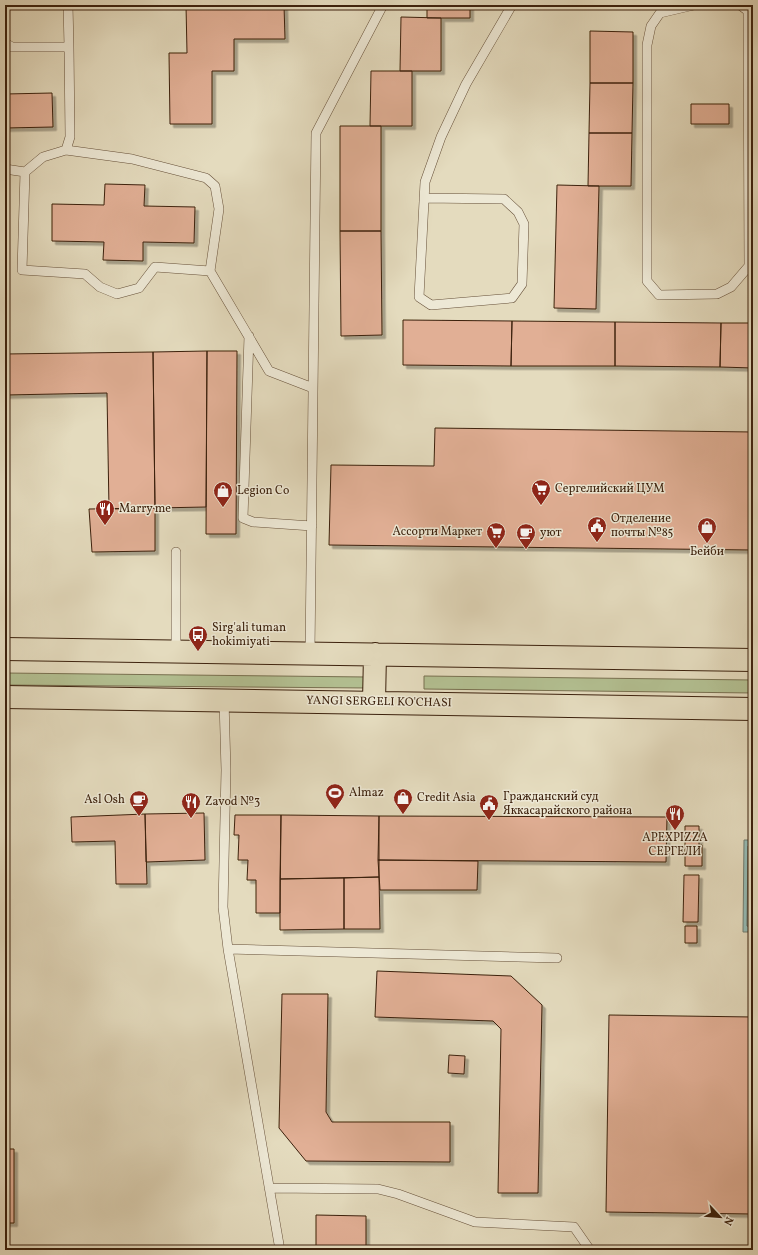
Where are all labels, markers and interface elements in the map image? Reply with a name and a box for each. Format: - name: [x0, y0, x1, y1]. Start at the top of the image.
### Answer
- supermarket icon: Сергелийский ЦУМ: [530, 478, 552, 506]
- shop icon: Legion Co: [212, 480, 234, 508]
- place label: Сергелийский ЦУМ: [555, 481, 664, 497]
- place label: Legion Co: [237, 483, 289, 499]
- restaurant icon: Marry me: [94, 498, 116, 526]
- place label: Marry me: [119, 501, 171, 517]
- place label: Отделение почты №85: [611, 511, 674, 541]
- public building icon: Отделение почты №85: [586, 515, 608, 543]
- shop icon: Бейби: [696, 516, 718, 544]
- supermarket icon: Ассорти Маркет: [485, 521, 507, 549]
- cafe icon: уют: [515, 522, 537, 550]
- place label: Ассорти Маркет: [393, 524, 482, 540]
- place label: уют: [540, 525, 562, 541]
- place label: Бейби: [690, 544, 724, 560]
- place label: Sirg'ali tuman hokimiyati: [212, 620, 286, 650]
- bus stop icon: Sirg'ali tuman hokimiyati: [187, 624, 209, 652]
- street label: YANGI SERGELI KO'CHASI: [306, 693, 452, 711]
- sports icon: Almaz: [324, 782, 346, 810]
- place label: Almaz: [349, 785, 384, 801]
- shop icon: Credit Asia: [392, 787, 414, 815]
- cafe icon: Asl Osh: [128, 789, 150, 817]
- place label: Гражданский суд Яккасарайского района: [503, 789, 632, 819]
- place label: Credit Asia: [417, 790, 476, 806]
- restaurant icon: Zavod №3: [180, 791, 202, 819]
- place label: Asl Osh: [84, 792, 125, 808]
- public building icon: Гражданский суд Яккасарайского района: [478, 793, 500, 821]
- place label: Zavod №3: [205, 794, 260, 810]
- restaurant icon: APEXPIZZA СЕРГЕЛИ: [664, 803, 686, 831]
- place label: APEXPIZZA СЕРГЕЛИ: [642, 830, 708, 860]
- north arrow: [700, 1197, 740, 1237]
- text: N: [719, 1214, 736, 1228]

